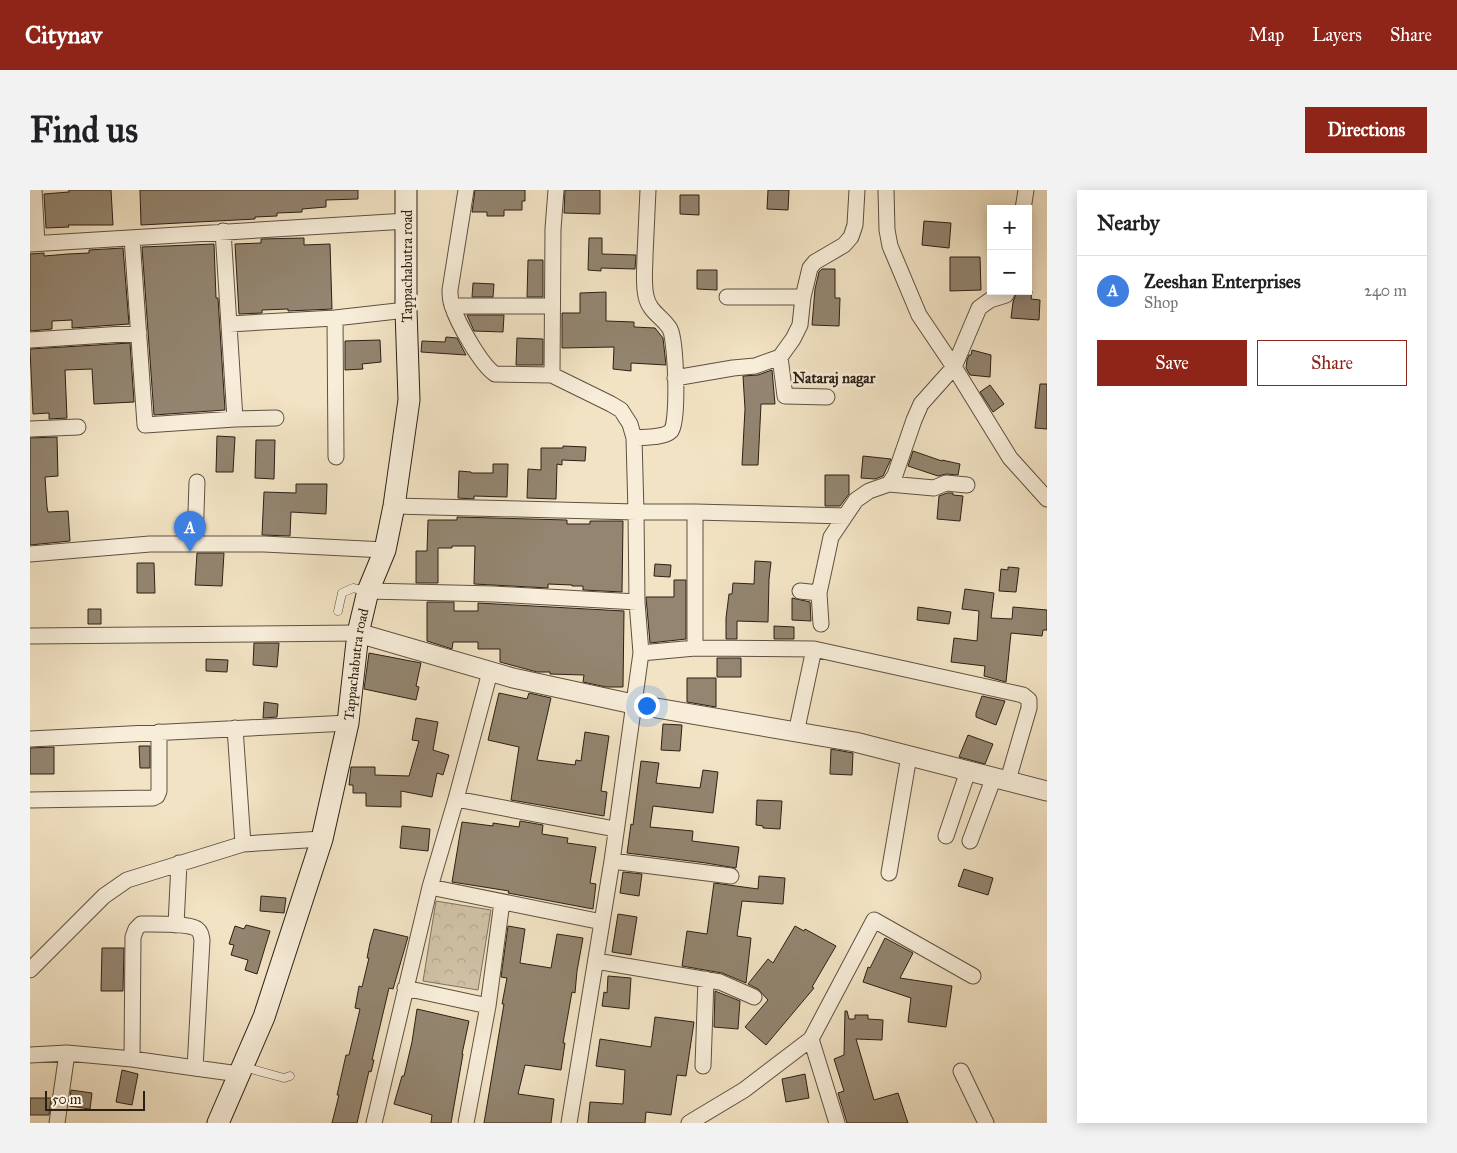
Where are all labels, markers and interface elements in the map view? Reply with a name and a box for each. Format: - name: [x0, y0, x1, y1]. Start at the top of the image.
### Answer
- text: Citynav: [25, 20, 102, 50]
- text: Map: [1249, 24, 1284, 46]
- text: Layers: [1312, 24, 1362, 46]
- text: Share: [1390, 24, 1432, 46]
- button: Directions: [1305, 107, 1427, 153]
- text: Find us: [30, 109, 138, 152]
- map controls: [987, 205, 1032, 295]
- button: +: [987, 205, 1032, 250]
- street label: Tappachabutra road: [399, 210, 416, 322]
- text: Nearby: [1097, 210, 1160, 236]
- button: −: [987, 250, 1032, 295]
- text: Zeeshan Enterprises: [1144, 270, 1301, 293]
- text: A: [1108, 281, 1118, 300]
- text: 240 m: [1364, 281, 1407, 300]
- text: Shop: [1144, 293, 1178, 312]
- button: Save: [1097, 340, 1247, 386]
- button: Share: [1257, 340, 1407, 386]
- district label: Nataraj nagar: [793, 369, 876, 388]
- pin: A: [174, 511, 206, 552]
- street label: Tappachabutra road: [340, 607, 373, 721]
- your location: [634, 693, 660, 719]
- scale bar: [45, 1088, 145, 1111]
- text: 50 m: [52, 1091, 81, 1108]

